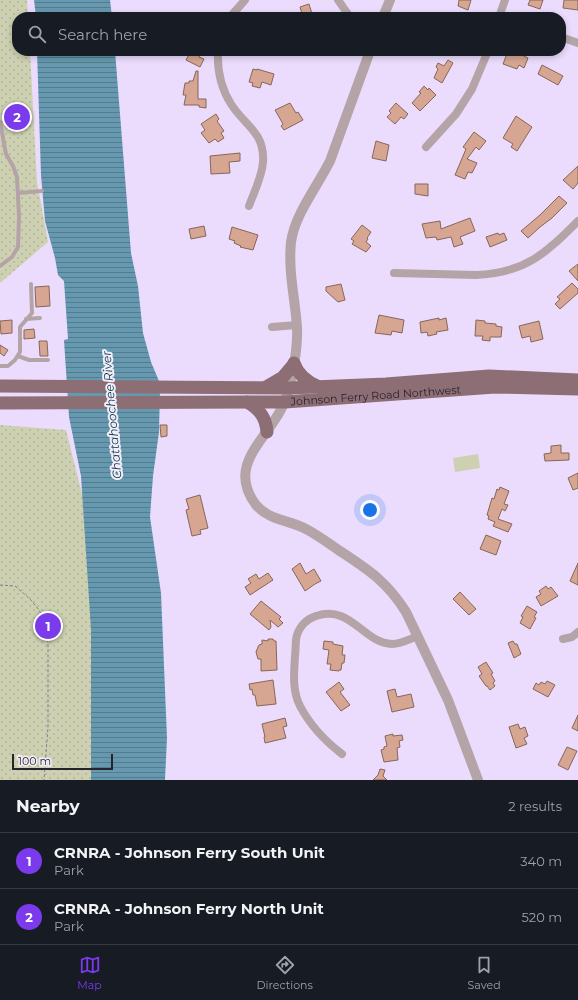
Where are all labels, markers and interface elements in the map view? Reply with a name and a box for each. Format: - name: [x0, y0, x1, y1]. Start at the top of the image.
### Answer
- search box: [12, 12, 566, 56]
- icon: search: [26, 23, 48, 45]
- text: Search here: [58, 25, 147, 44]
- pin: 2: [4, 102, 30, 132]
- water label: Chattahoochee River: [98, 350, 125, 480]
- street label: Johnson Ferry Road Northwest: [289, 382, 462, 409]
- your location: [360, 500, 380, 520]
- pin: 1: [35, 611, 61, 641]
- scale bar: [12, 752, 113, 771]
- text: 100 m: [18, 754, 51, 768]
- text: Nearby: [16, 796, 80, 816]
- text: 2 results: [508, 798, 562, 814]
- text: CRNRA - Johnson Ferry South Unit: [54, 843, 325, 862]
- text: 1: [26, 853, 32, 869]
- text: 340 m: [520, 853, 562, 869]
- text: Park: [54, 862, 84, 878]
- text: CRNRA - Johnson Ferry North Unit: [54, 899, 324, 918]
- text: 2: [25, 909, 33, 925]
- text: 520 m: [522, 909, 562, 925]
- text: Park: [54, 918, 84, 934]
- tab: Map: [77, 954, 102, 992]
- tab: Directions: [257, 954, 313, 992]
- tab: Saved: [468, 954, 501, 992]

